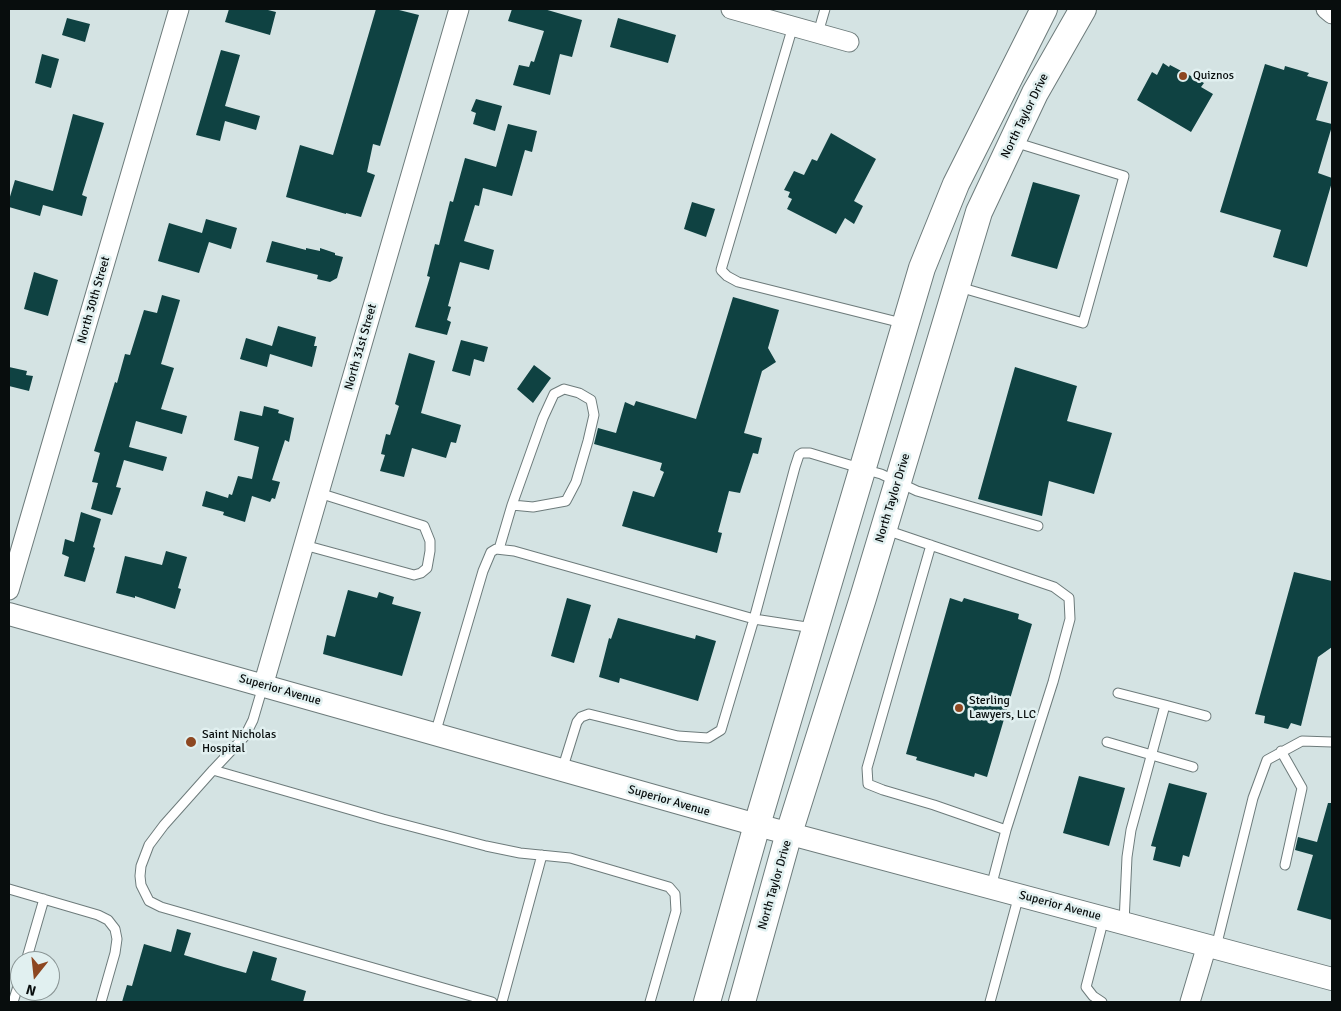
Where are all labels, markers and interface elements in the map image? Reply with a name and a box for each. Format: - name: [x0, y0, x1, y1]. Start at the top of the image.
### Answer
- place label: Quiznos: [1193, 69, 1234, 83]
- marker: Quiznos: [1177, 70, 1189, 82]
- street label: North Taylor Drive: [998, 71, 1052, 161]
- street label: North 30th Street: [75, 255, 113, 345]
- street label: North 31st Street: [342, 302, 380, 392]
- street label: North Taylor Drive: [873, 452, 913, 544]
- street label: Superior Avenue: [237, 671, 323, 709]
- place label: Sterling Lawyers, LLC: [969, 694, 1036, 722]
- marker: Sterling Lawyers, LLC: [953, 702, 965, 714]
- place label: Saint Nicholas Hospital: [202, 728, 276, 756]
- marker: Saint Nicholas Hospital: [184, 735, 198, 749]
- street label: Superior Avenue: [626, 782, 712, 820]
- street label: North Taylor Drive: [755, 839, 795, 931]
- street label: Superior Avenue: [1017, 888, 1103, 924]
- north arrow: [10, 951, 60, 1001]
- text: N: [24, 980, 38, 999]

